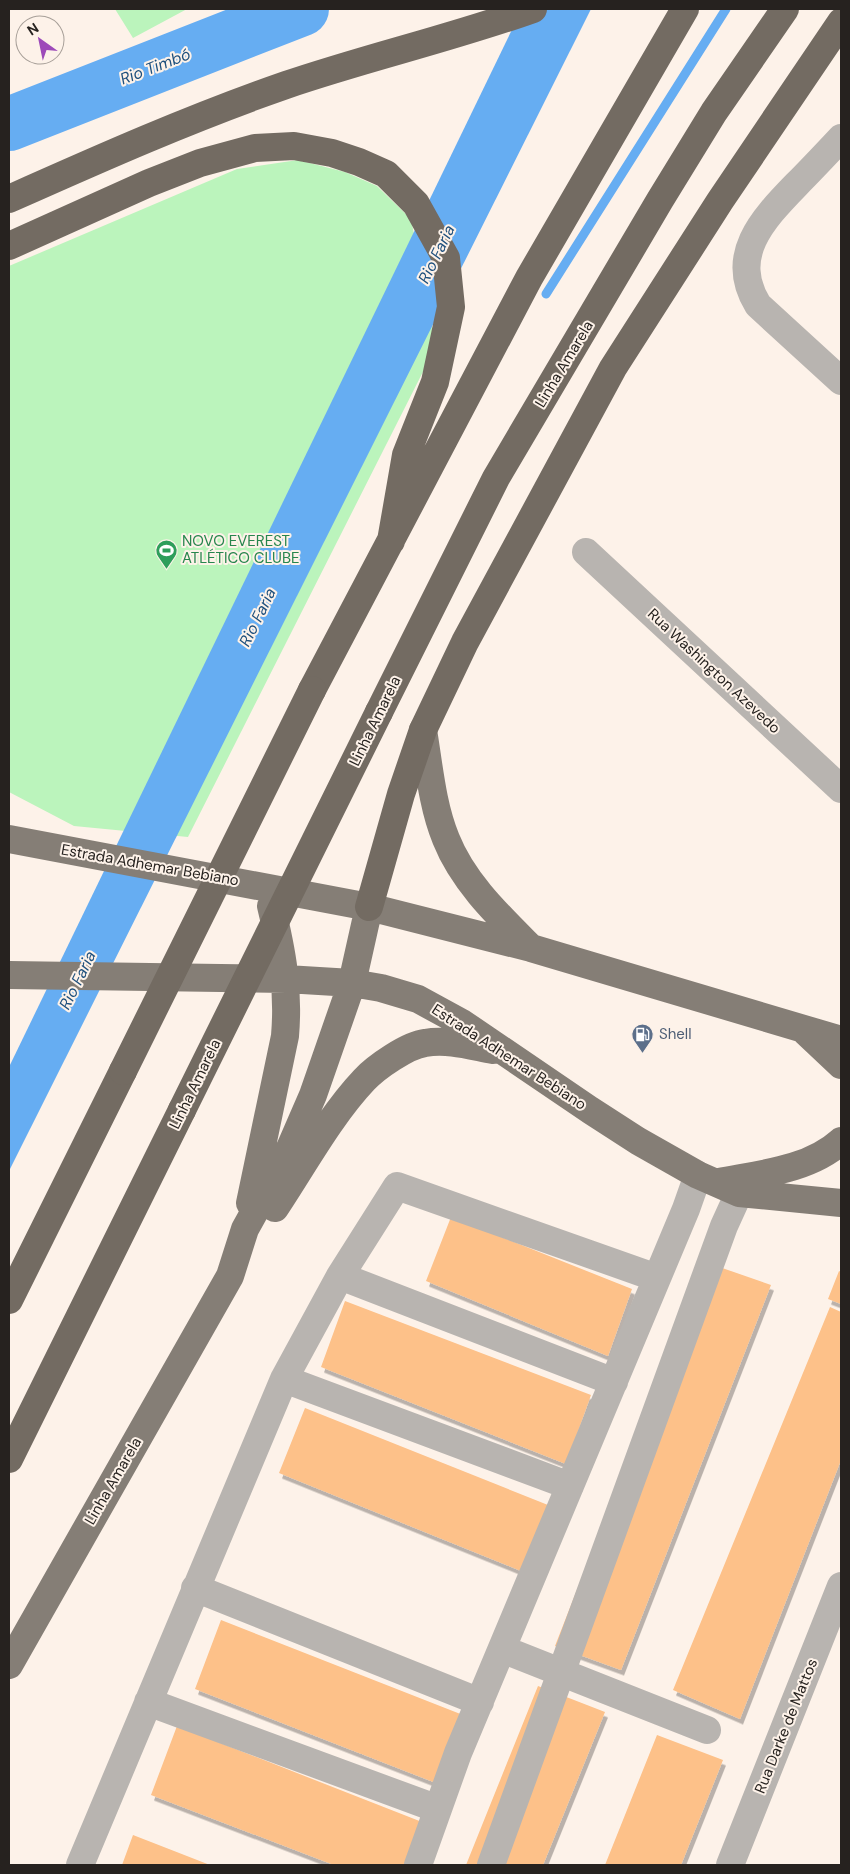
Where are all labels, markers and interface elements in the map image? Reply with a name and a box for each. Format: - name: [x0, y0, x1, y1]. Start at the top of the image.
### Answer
- north arrow: [15, 15, 65, 65]
- text: N: [24, 19, 42, 39]
- water label: Rio Timbó: [117, 43, 193, 89]
- water label: Rio Faria: [413, 221, 460, 287]
- street label: Linha Amarela: [530, 317, 598, 411]
- place label: NOVO EVEREST ATLÉTICO CLUBE: [182, 531, 299, 568]
- sports icon: NOVO EVEREST ATLÉTICO CLUBE: [154, 538, 178, 569]
- water label: Rio Faria: [234, 584, 281, 650]
- street label: Rua Washington Azevedo: [643, 604, 785, 738]
- street label: Linha Amarela: [345, 673, 405, 769]
- street label: Estrada Adhemar Bebiano: [60, 840, 241, 891]
- water label: Rio Faria: [54, 947, 101, 1013]
- street label: Estrada Adhemar Bebiano: [428, 1000, 590, 1115]
- fuel station icon: Shell: [631, 1022, 655, 1053]
- place label: Shell: [659, 1024, 692, 1044]
- street label: Linha Amarela: [165, 1036, 225, 1132]
- street label: Linha Amarela: [80, 1434, 146, 1528]
- street label: Rua Darke de Mattos: [750, 1656, 822, 1796]

